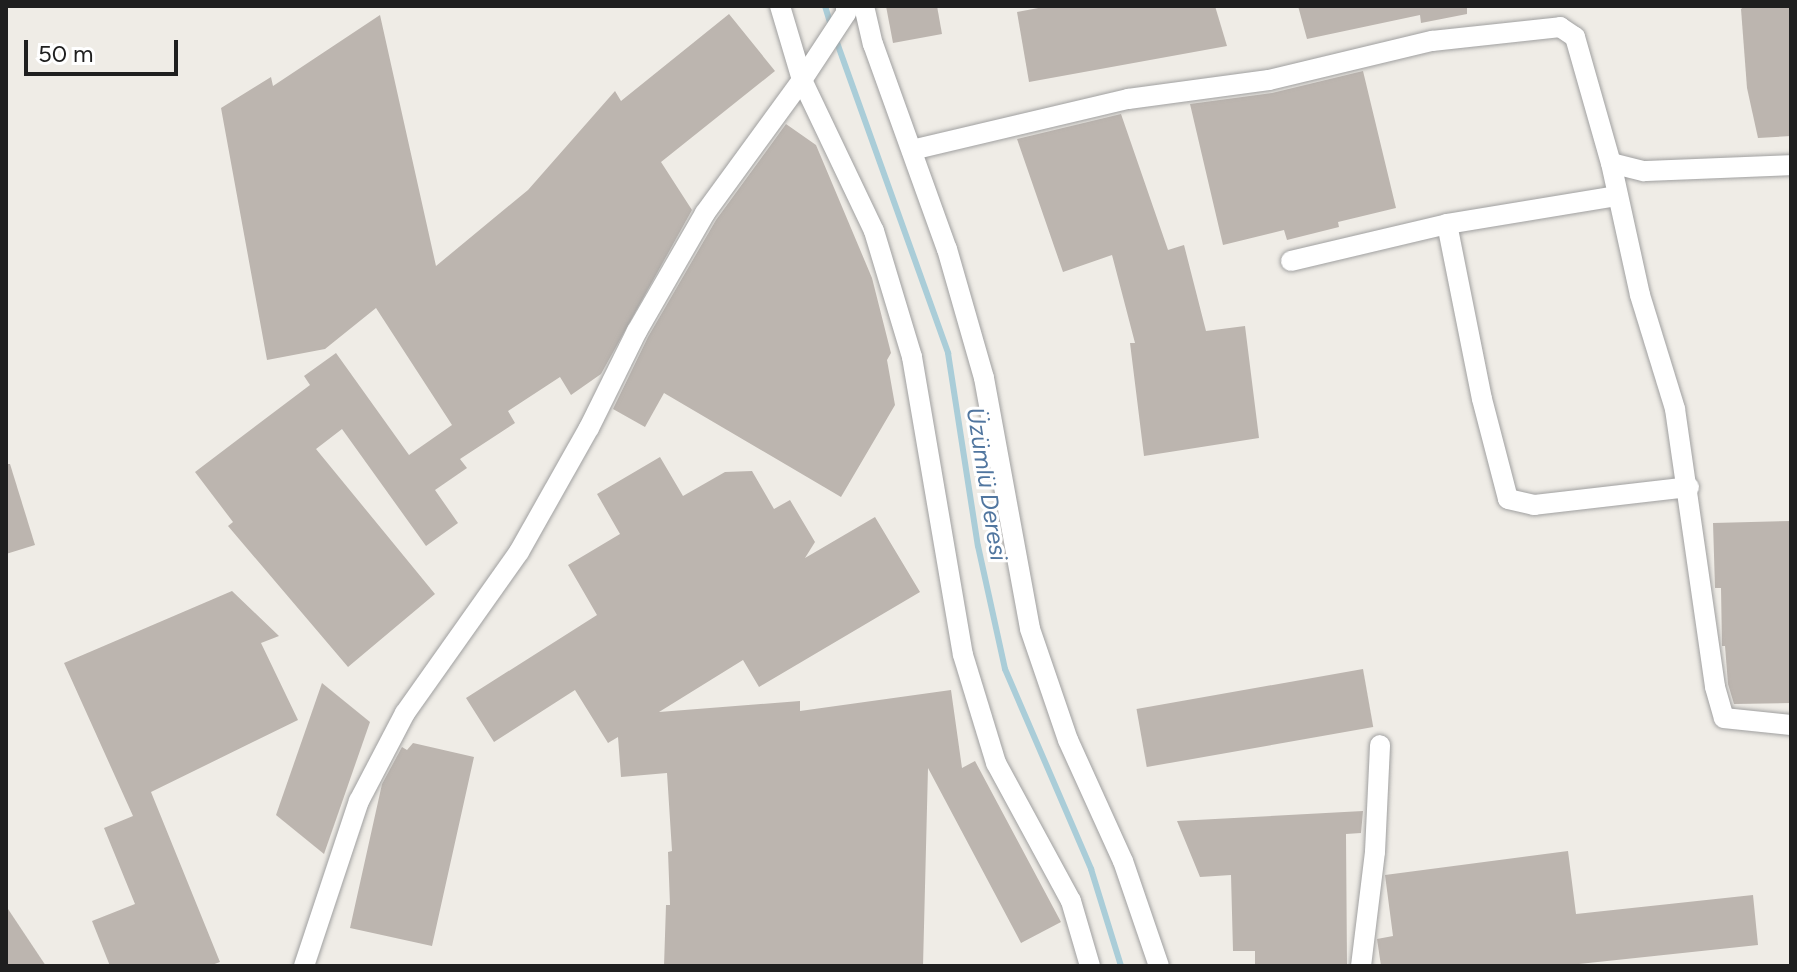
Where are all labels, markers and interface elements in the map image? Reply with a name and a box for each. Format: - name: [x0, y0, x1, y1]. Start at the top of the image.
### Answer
- scale bar: [28, 24, 182, 74]
- text: 50 m: [38, 39, 94, 68]
- water label: Üzümlü Deresi: [961, 405, 1013, 563]

